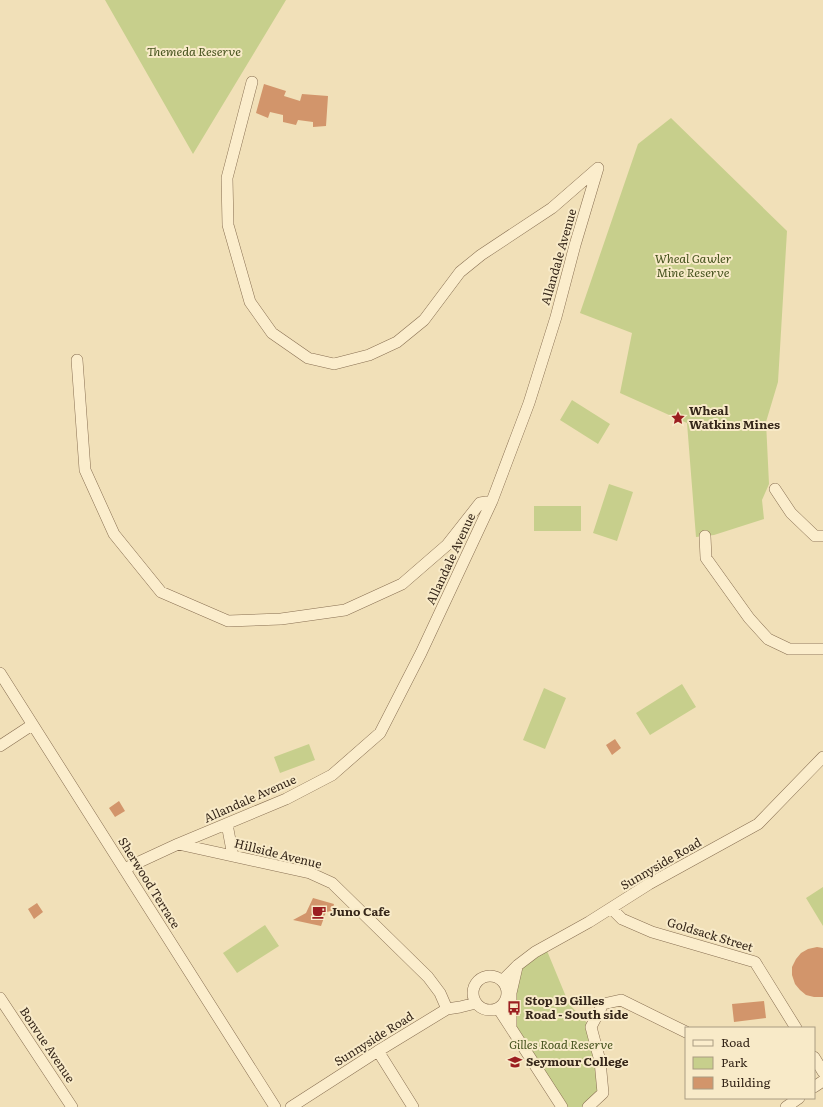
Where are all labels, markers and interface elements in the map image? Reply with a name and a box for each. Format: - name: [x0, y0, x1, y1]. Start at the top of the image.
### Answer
- park label: Themeda Reserve: [147, 42, 241, 60]
- street label: Allandale Avenue: [536, 206, 580, 307]
- park label: Wheal Gawler Mine Reserve: [655, 249, 732, 281]
- place label: Wheal Watkins Mines: [689, 401, 780, 433]
- place icon: Wheal Watkins Mines: [670, 410, 686, 426]
- street label: Allandale Avenue: [421, 510, 479, 607]
- street label: Allandale Avenue: [200, 770, 299, 827]
- street label: Sunnyside Road: [617, 832, 705, 894]
- street label: Sherwood Terrace: [114, 833, 185, 932]
- street label: Hillside Avenue: [233, 833, 324, 873]
- place label: Juno Cafe: [330, 902, 390, 920]
- cafe icon: Juno Cafe: [311, 904, 327, 920]
- street label: Goldsack Street: [665, 912, 756, 956]
- place label: Stop 19 Gilles Road - South side: [525, 991, 628, 1023]
- bus stop icon: Stop 19 Gilles Road - South side: [506, 1000, 522, 1016]
- street label: Bonvue Avenue: [16, 1003, 80, 1086]
- street label: Sunnyside Road: [330, 1006, 417, 1070]
- legend: [685, 1027, 815, 1099]
- text: Road: [721, 1033, 751, 1051]
- park label: Gilles Road Reserve: [509, 1035, 613, 1053]
- place label: Seymour College: [526, 1052, 629, 1070]
- text: Park: [721, 1053, 748, 1071]
- school or university icon: Seymour College: [507, 1054, 523, 1070]
- text: Building: [721, 1073, 771, 1091]

